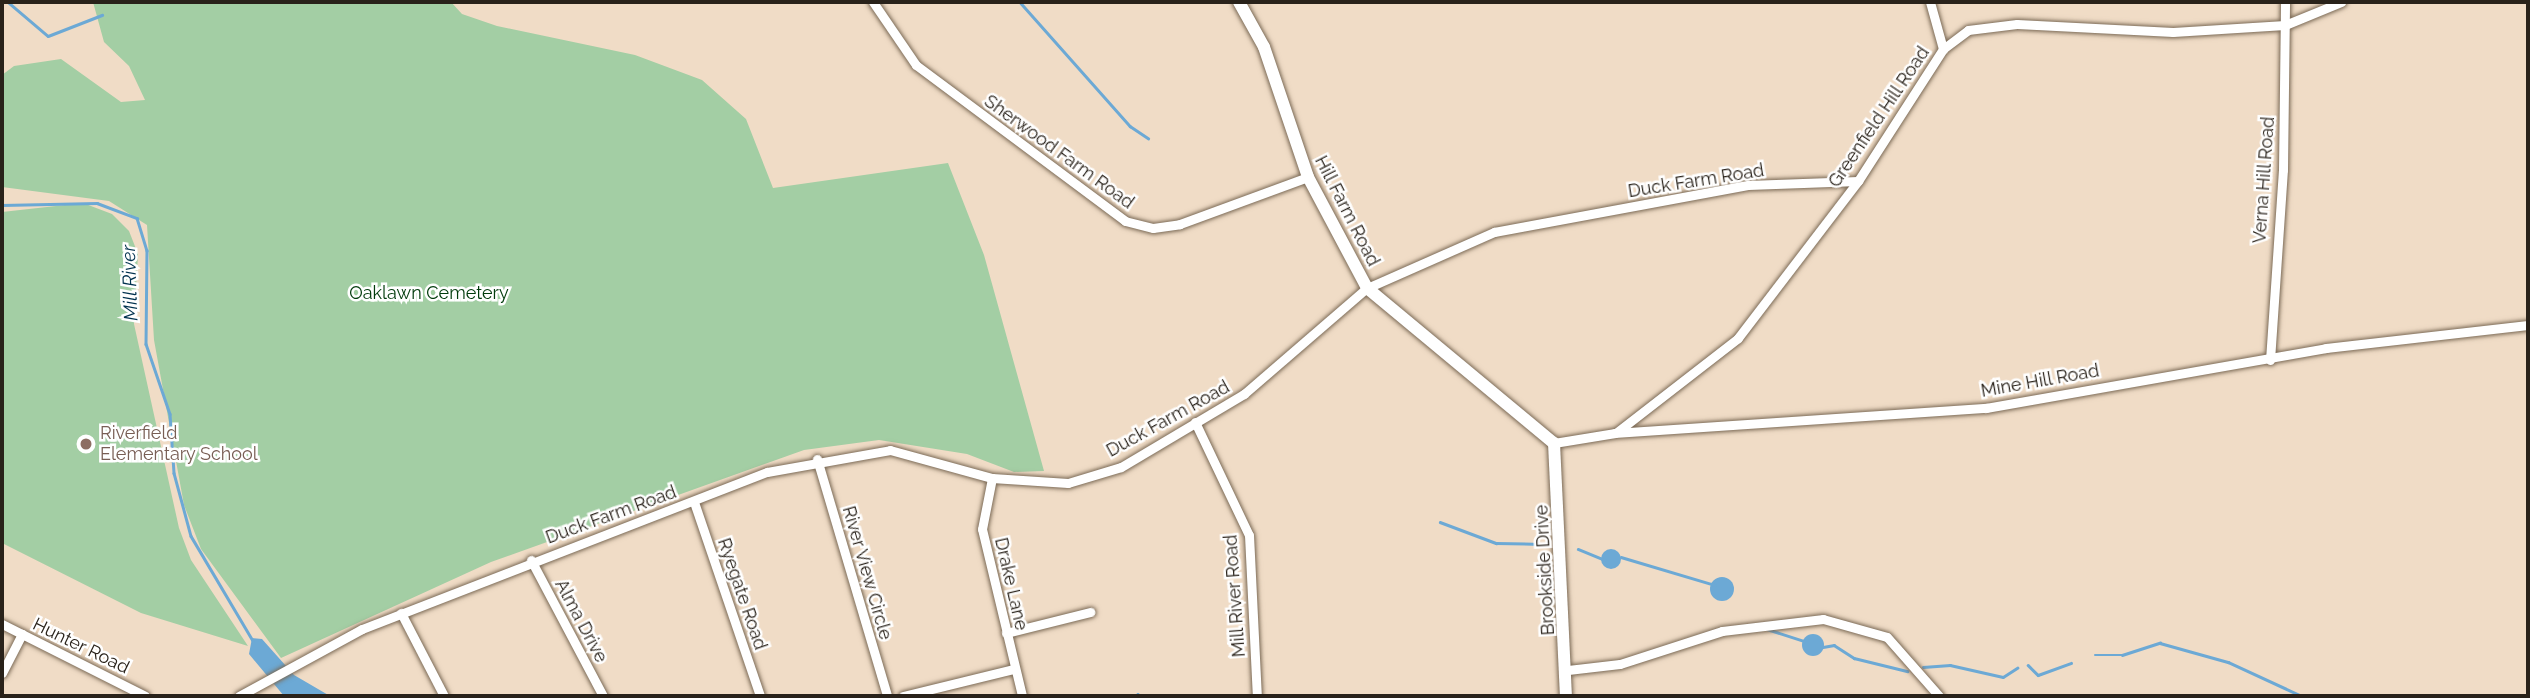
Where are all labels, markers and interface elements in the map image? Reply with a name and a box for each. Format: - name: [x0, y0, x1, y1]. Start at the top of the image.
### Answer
- street label: Greenfield Hill Road: [1824, 42, 1934, 192]
- street label: Sherwood Farm Road: [980, 90, 1138, 214]
- street label: Verna Hill Road: [2249, 116, 2279, 244]
- street label: Hill Farm Road: [1310, 152, 1384, 270]
- street label: Duck Farm Road: [1626, 160, 1766, 202]
- water label: Mill River: [117, 244, 143, 322]
- park label: Oaklawn Cemetery: [349, 282, 509, 304]
- street label: Mine Hill Road: [1979, 360, 2101, 402]
- street label: Duck Farm Road: [1103, 376, 1233, 462]
- place label: Riverfield Elementary School: [100, 423, 258, 466]
- marker: Riverfield Elementary School: [78, 436, 94, 452]
- street label: Duck Farm Road: [543, 481, 679, 549]
- street label: River View Circle: [837, 503, 897, 643]
- street label: Brookside Drive: [1531, 504, 1559, 636]
- street label: Mill River Road: [1220, 534, 1250, 658]
- street label: Ryegate Road: [713, 535, 771, 653]
- street label: Drake Lane: [990, 536, 1032, 632]
- street label: Alma Drive: [550, 576, 612, 666]
- street label: Hunter Road: [29, 613, 133, 679]

